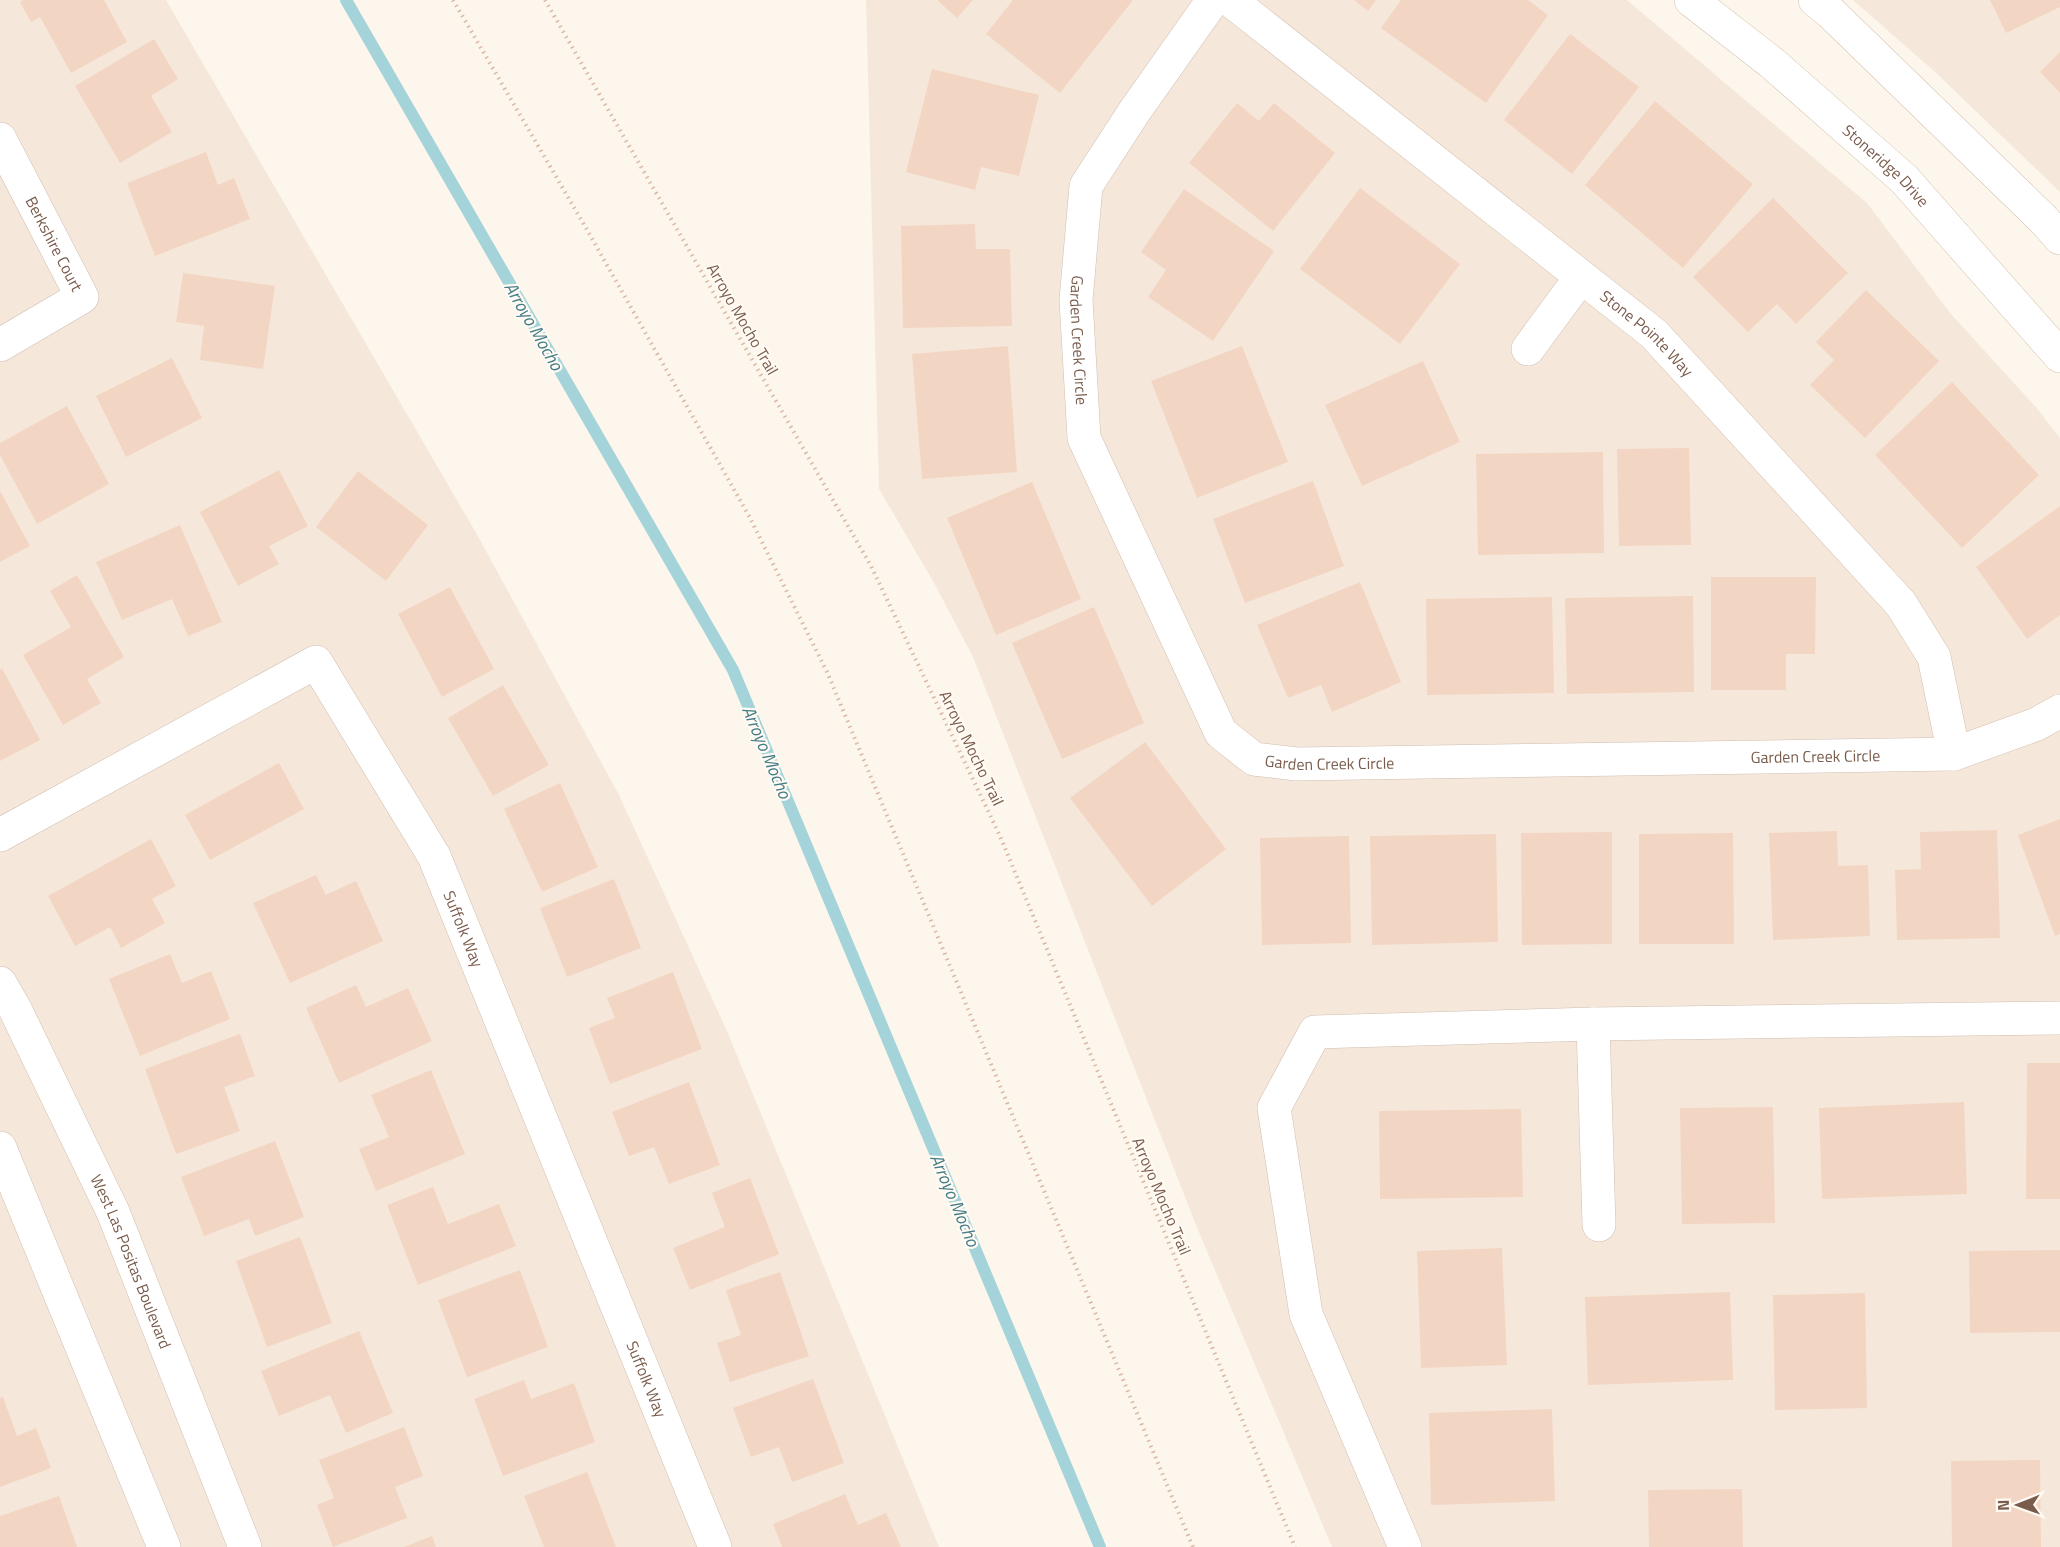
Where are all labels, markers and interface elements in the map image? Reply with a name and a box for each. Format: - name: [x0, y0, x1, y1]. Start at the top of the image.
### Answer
- street label: Stoneridge Drive: [1837, 118, 1935, 212]
- street label: Berkshire Court: [20, 192, 89, 296]
- street label: Arroyo Mocho Trail: [701, 259, 785, 379]
- street label: Garden Creek Circle: [1064, 274, 1094, 406]
- water label: Arroyo Mocho: [498, 277, 571, 376]
- street label: Stone Pointe Way: [1595, 284, 1700, 382]
- street label: Arroyo Mocho Trail: [934, 686, 1010, 810]
- water label: Arroyo Mocho: [735, 701, 799, 804]
- street label: Garden Creek Circle: [1750, 743, 1880, 769]
- street label: Garden Creek Circle: [1263, 748, 1395, 776]
- street label: Suffolk Way: [437, 887, 490, 971]
- street label: Arroyo Mocho Trail: [1126, 1134, 1198, 1258]
- water label: Arroyo Mocho: [923, 1149, 987, 1252]
- street label: West Las Positas Boulevard: [84, 1170, 178, 1352]
- street label: Suffolk Way: [620, 1337, 673, 1421]
- north arrow: [1988, 1475, 2048, 1535]
- text: N: [1991, 1500, 2015, 1511]

